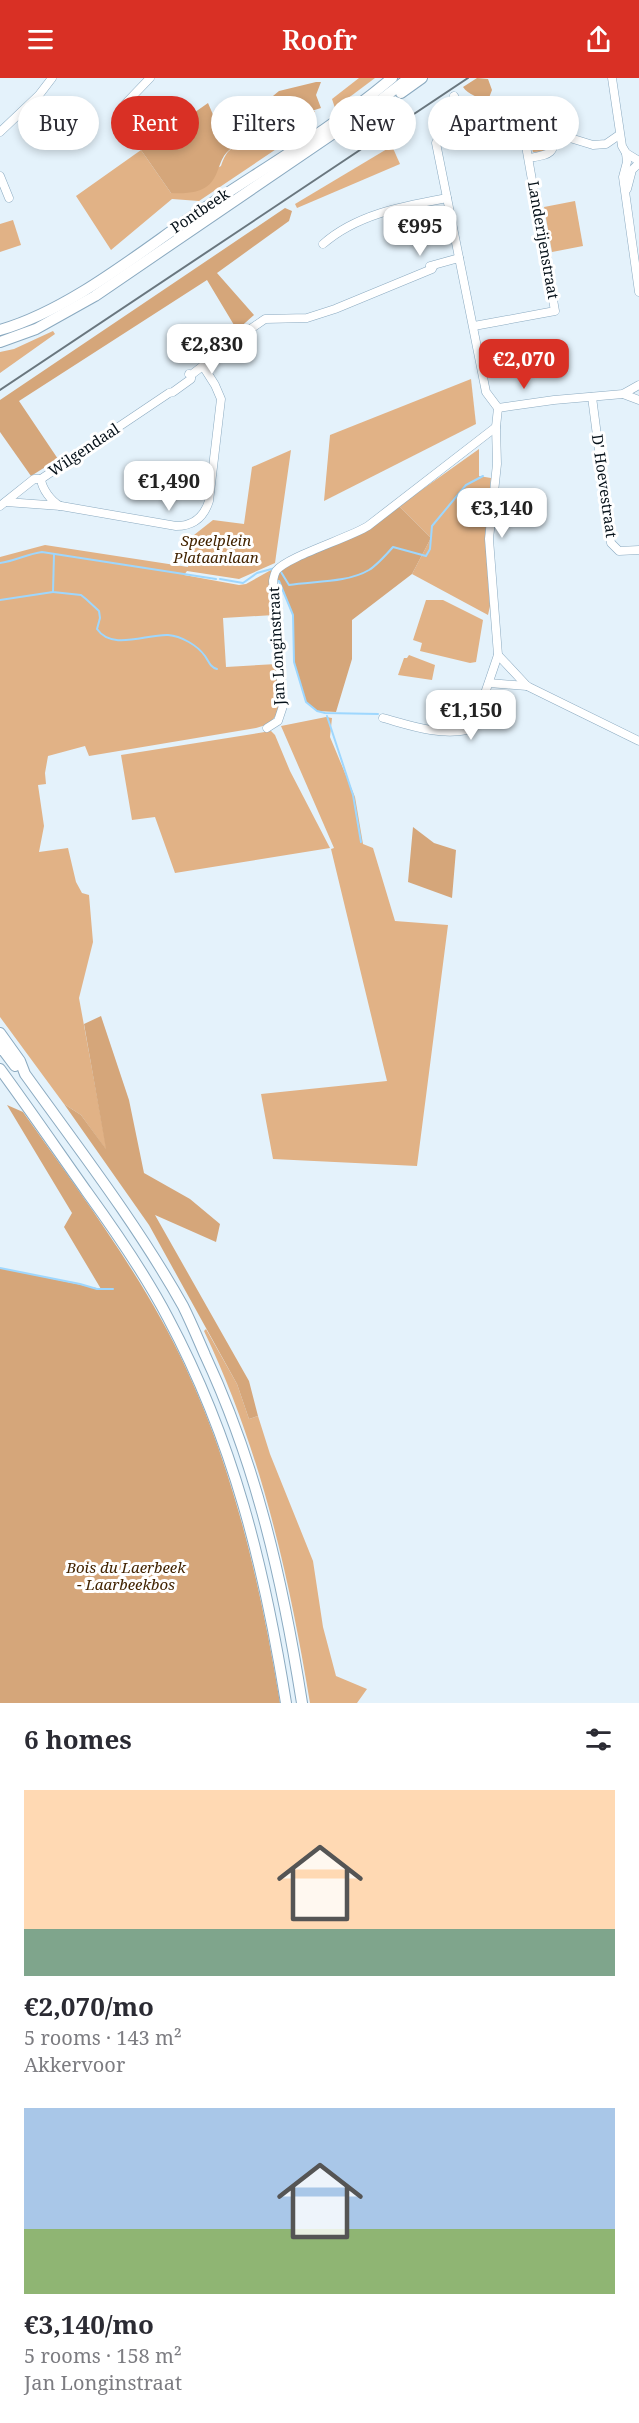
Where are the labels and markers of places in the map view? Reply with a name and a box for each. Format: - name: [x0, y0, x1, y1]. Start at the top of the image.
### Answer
- pin: €995: [384, 206, 456, 257]
- pin: €2,830: [163, 324, 261, 375]
- pin: €2,070: [475, 339, 573, 390]
- pin: €1,490: [120, 461, 218, 512]
- pin: €3,140: [453, 488, 551, 539]
- pin: €1,150: [422, 690, 520, 741]

